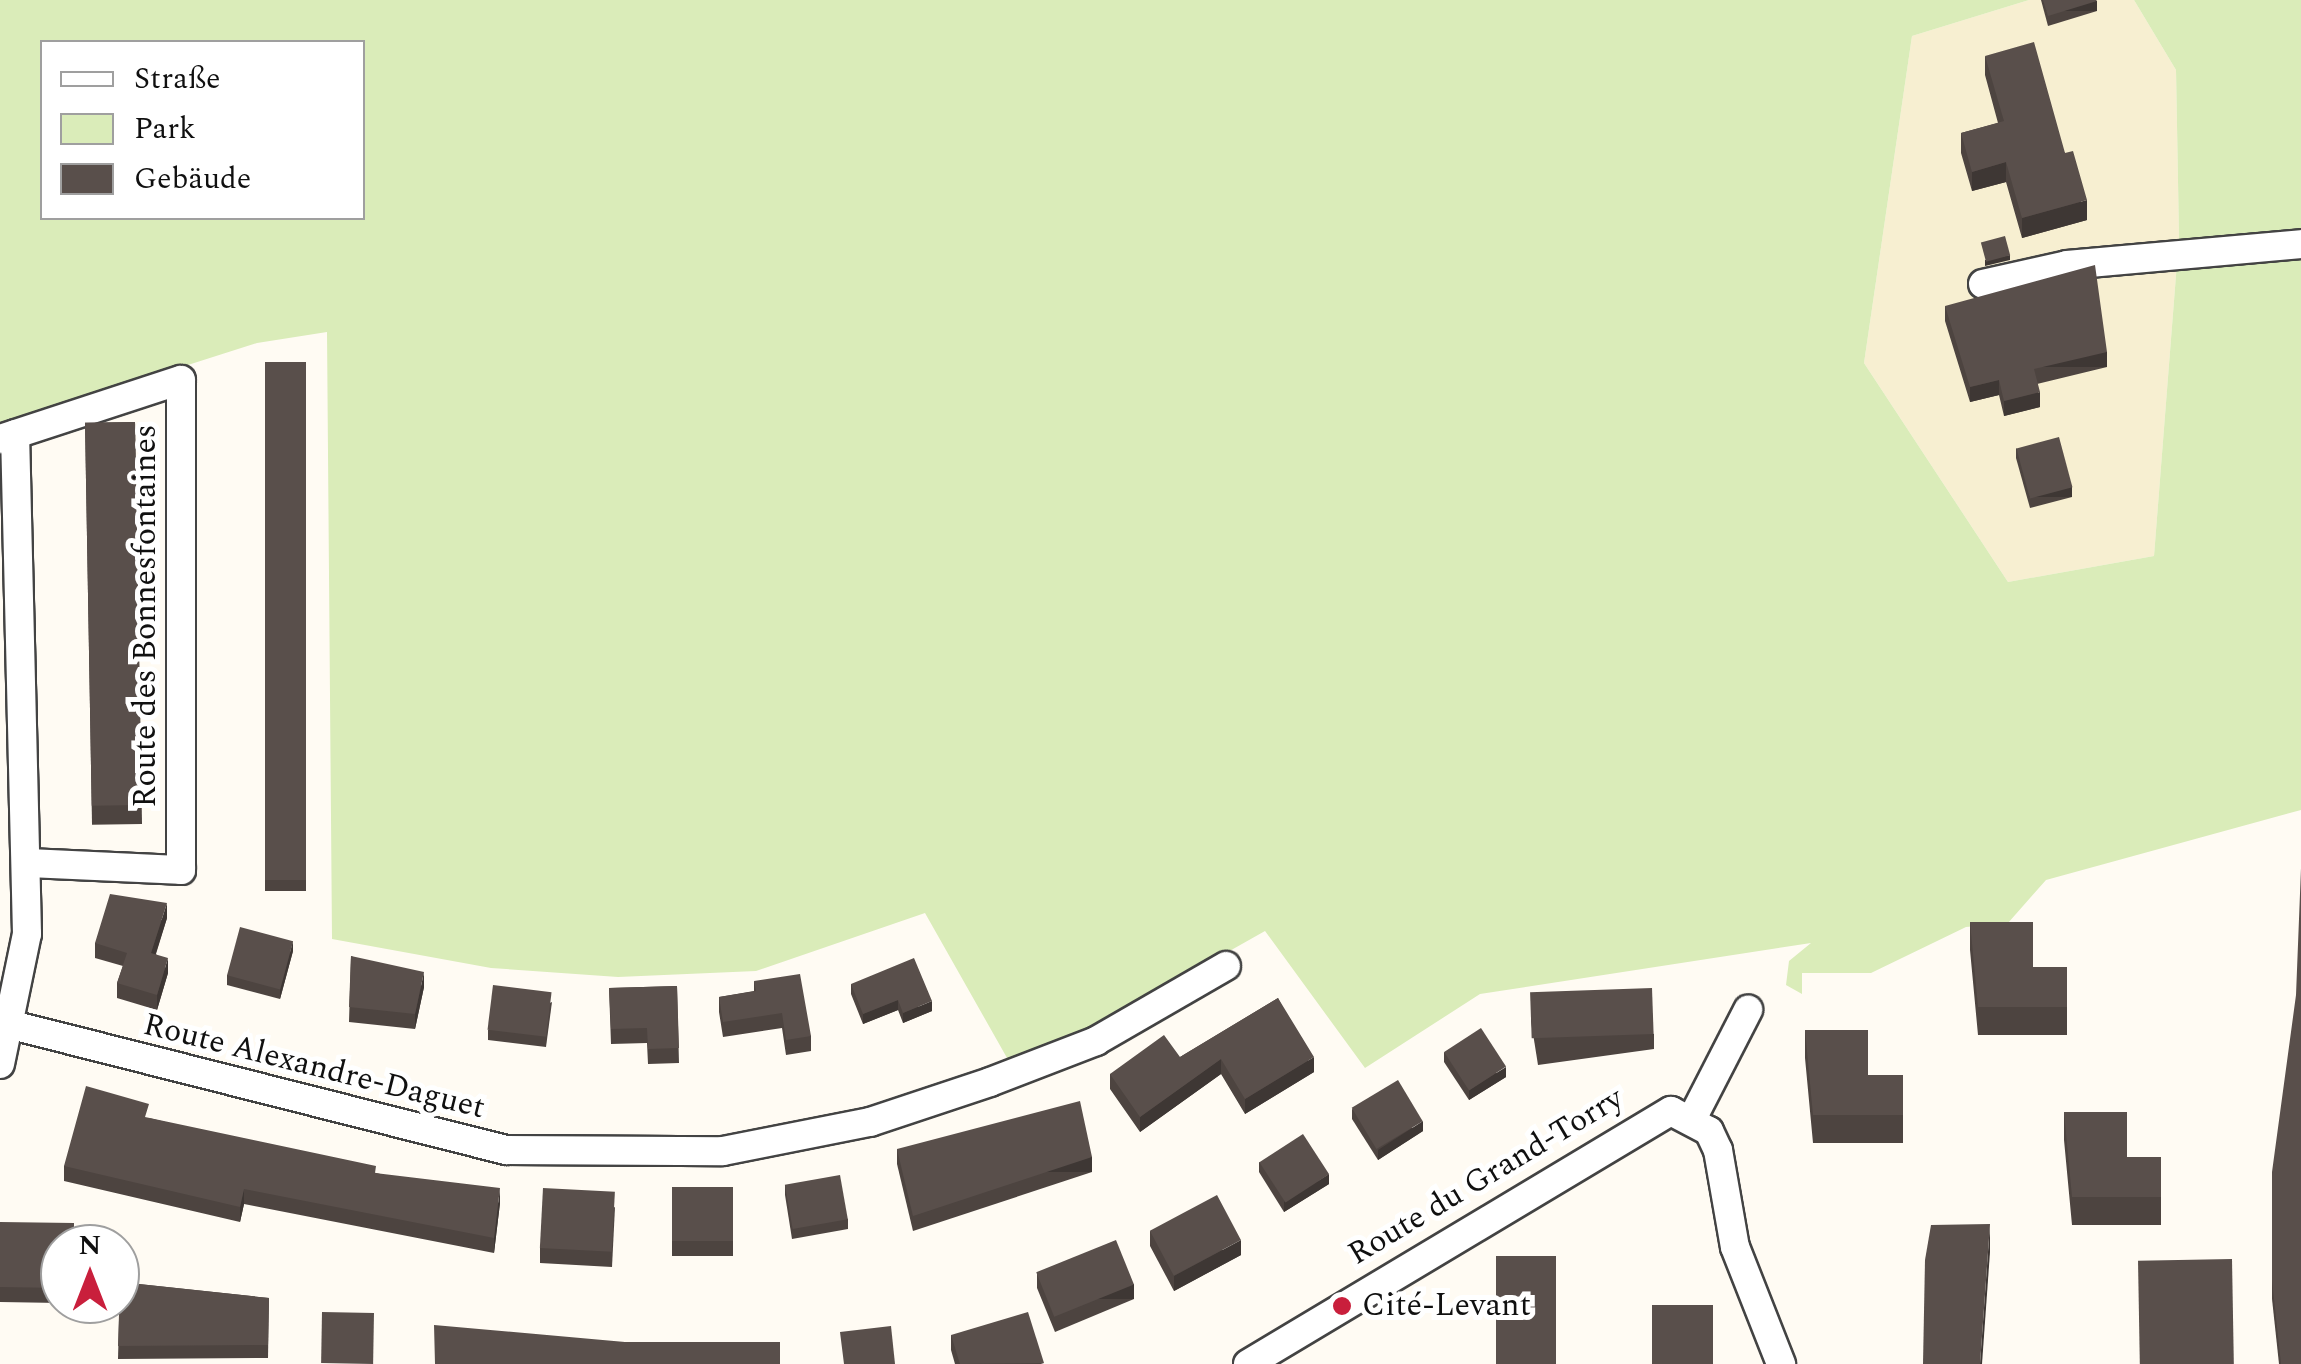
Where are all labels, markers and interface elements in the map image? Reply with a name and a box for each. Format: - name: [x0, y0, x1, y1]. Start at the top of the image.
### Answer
- legend: [40, 40, 365, 220]
- text: Straße: [134, 56, 221, 102]
- text: Park: [134, 106, 196, 152]
- text: Gebäude: [134, 156, 251, 202]
- street label: Route des Bonnesfontaines: [127, 424, 165, 808]
- street label: Route Alexandre-Daguet: [139, 1006, 489, 1128]
- street label: Route du Grand-Torry: [1342, 1080, 1630, 1274]
- north arrow: [40, 1224, 140, 1324]
- text: N: [79, 1224, 101, 1267]
- place label: Cité-Levant: [1362, 1287, 1531, 1325]
- marker: Cité-Levant: [1331, 1295, 1353, 1317]

